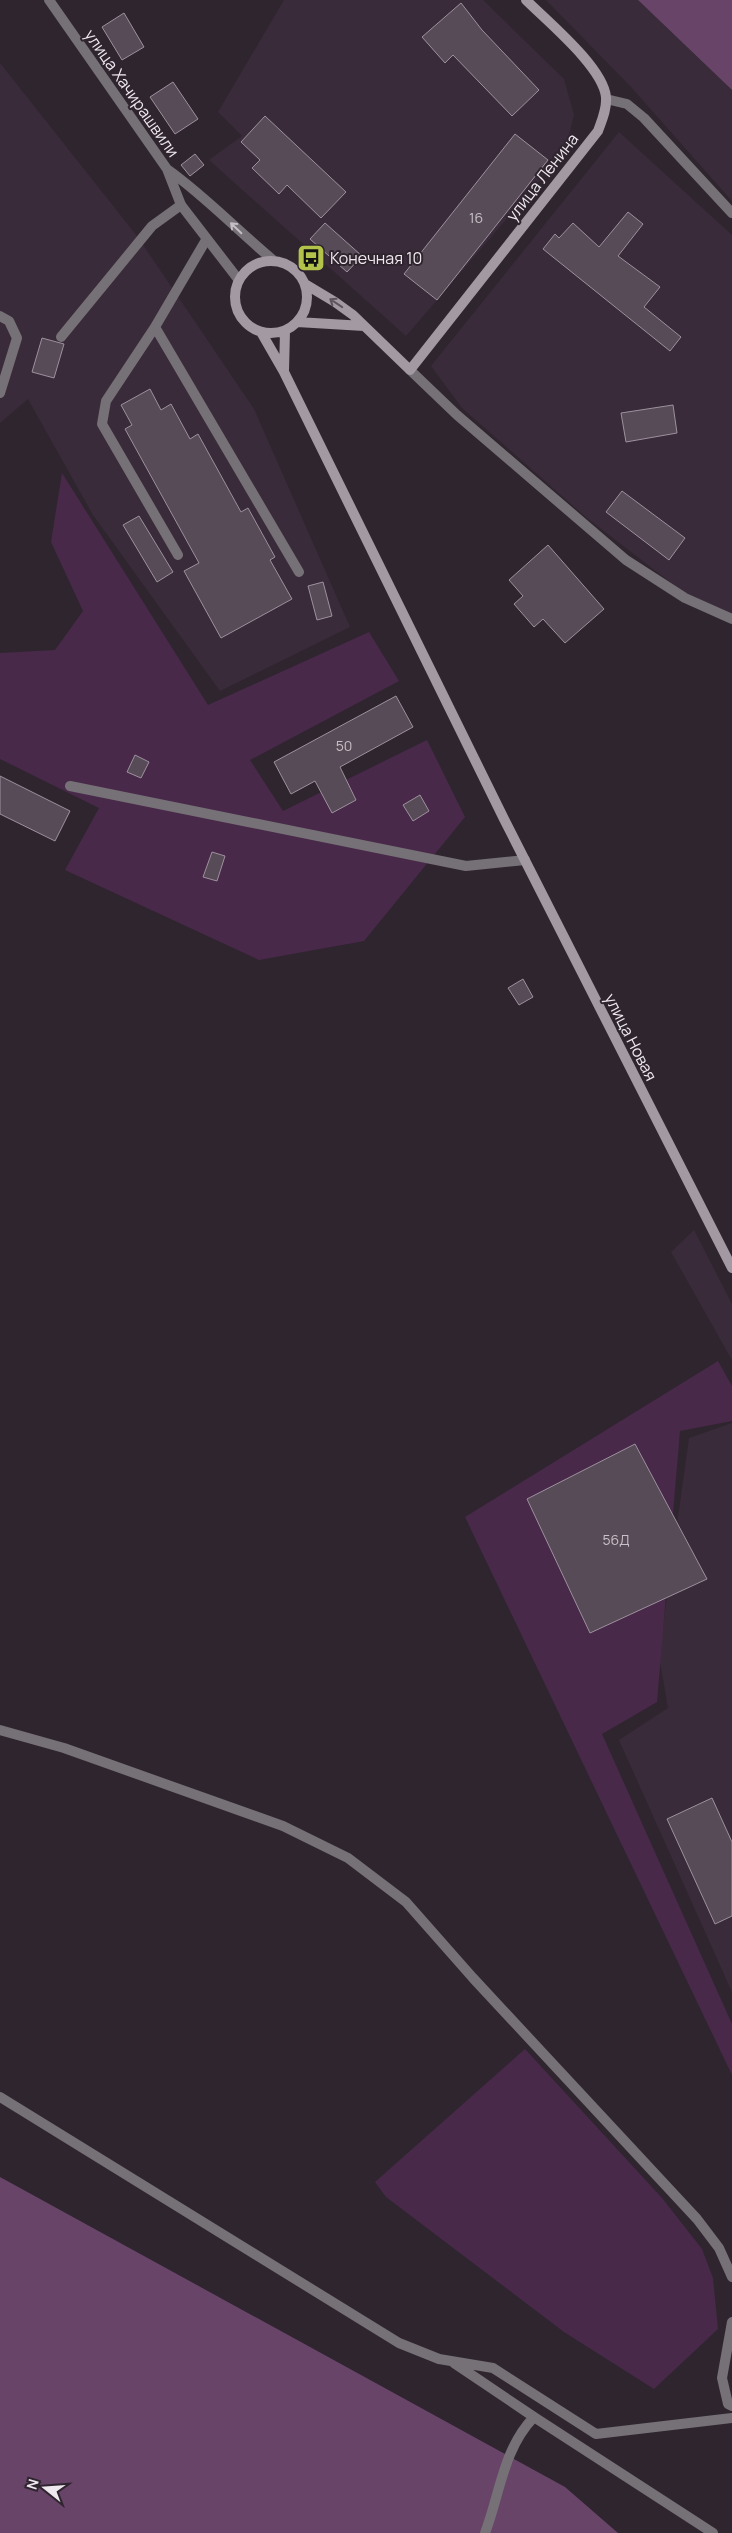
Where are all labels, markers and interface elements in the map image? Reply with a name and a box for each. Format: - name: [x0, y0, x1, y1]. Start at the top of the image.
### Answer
- street label: улица Хачирашвили: [80, 25, 184, 161]
- street label: улица Ленина: [501, 129, 583, 225]
- house number: 16: [469, 208, 483, 227]
- one-way arrow: [229, 222, 242, 234]
- bus stop icon: Конечная 10: [296, 243, 326, 273]
- place label: Конечная 10: [330, 247, 422, 269]
- one-way arrow: [329, 298, 343, 308]
- house number: 50: [336, 736, 352, 755]
- street label: улица Новая: [600, 990, 662, 1084]
- house number: 56Д: [602, 1530, 630, 1549]
- north arrow: [20, 2463, 70, 2513]
- text: N: [22, 2476, 43, 2492]

